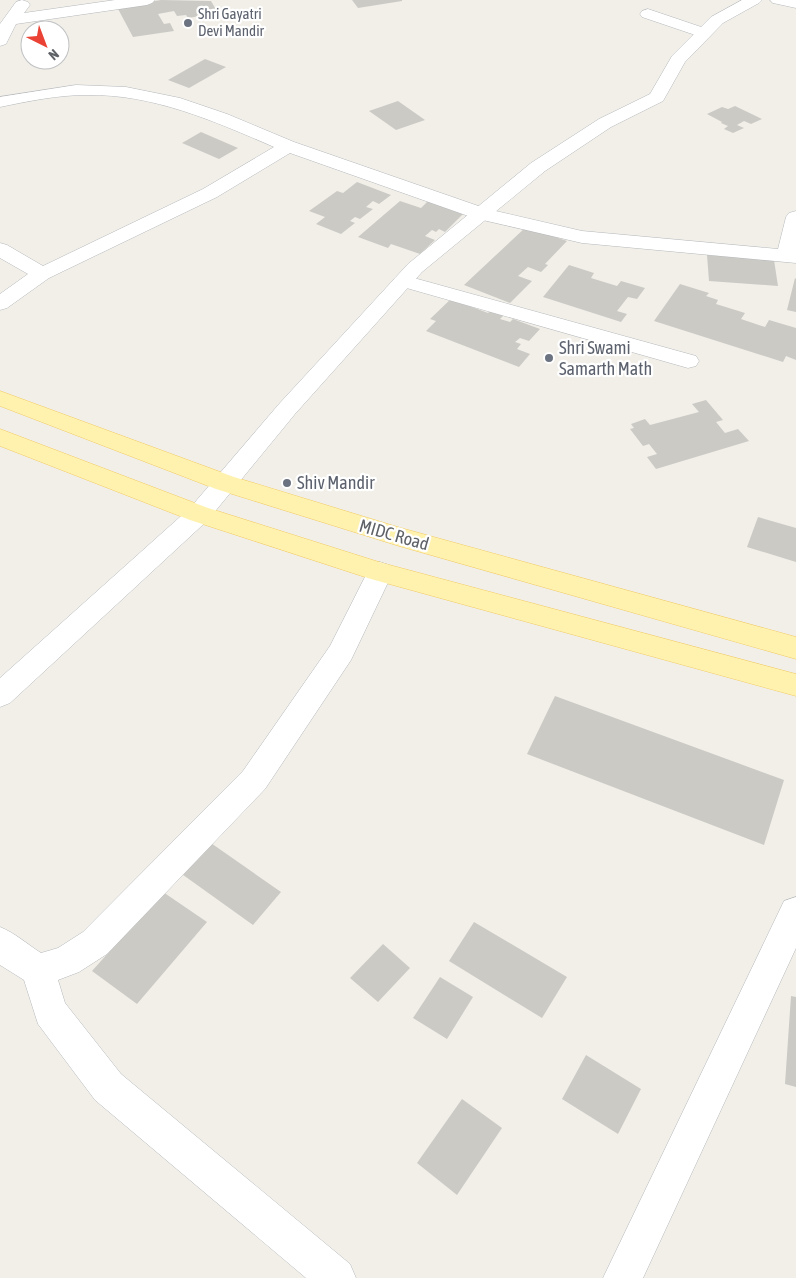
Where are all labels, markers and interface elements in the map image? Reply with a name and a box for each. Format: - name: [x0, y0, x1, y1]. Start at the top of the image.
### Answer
- place label: Shri Gayatri Devi Mandir: [198, 5, 265, 39]
- marker: Shri Gayatri Devi Mandir: [182, 17, 194, 29]
- north arrow: [20, 20, 70, 70]
- text: N: [45, 46, 62, 63]
- place label: Shri Swami Samarth Math: [559, 337, 652, 379]
- marker: Shri Swami Samarth Math: [543, 352, 555, 364]
- place label: Shiv Mandir: [297, 472, 375, 493]
- marker: Shiv Mandir: [281, 477, 293, 489]
- street label: MIDC Road: [357, 515, 431, 554]

